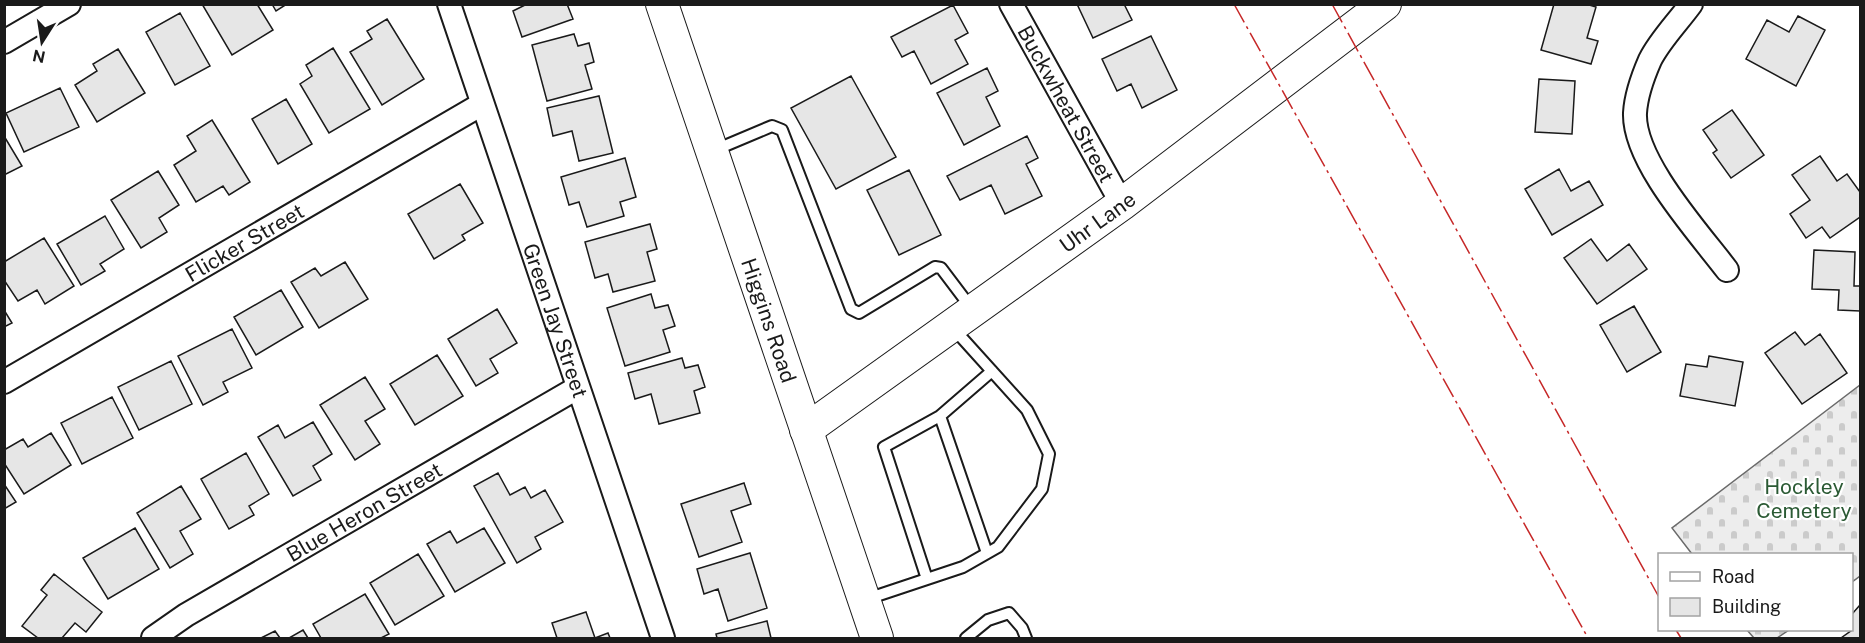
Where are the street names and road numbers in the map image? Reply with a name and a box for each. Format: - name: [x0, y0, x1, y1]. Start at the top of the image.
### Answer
- street label: Buckwheat Street: [1013, 21, 1120, 187]
- street label: Uhr Lane: [1054, 186, 1140, 257]
- street label: Flicker Street: [180, 198, 308, 287]
- street label: Green Jay Street: [518, 240, 594, 401]
- street label: Higgins Road: [737, 255, 802, 386]
- street label: Blue Heron Street: [282, 457, 446, 567]

